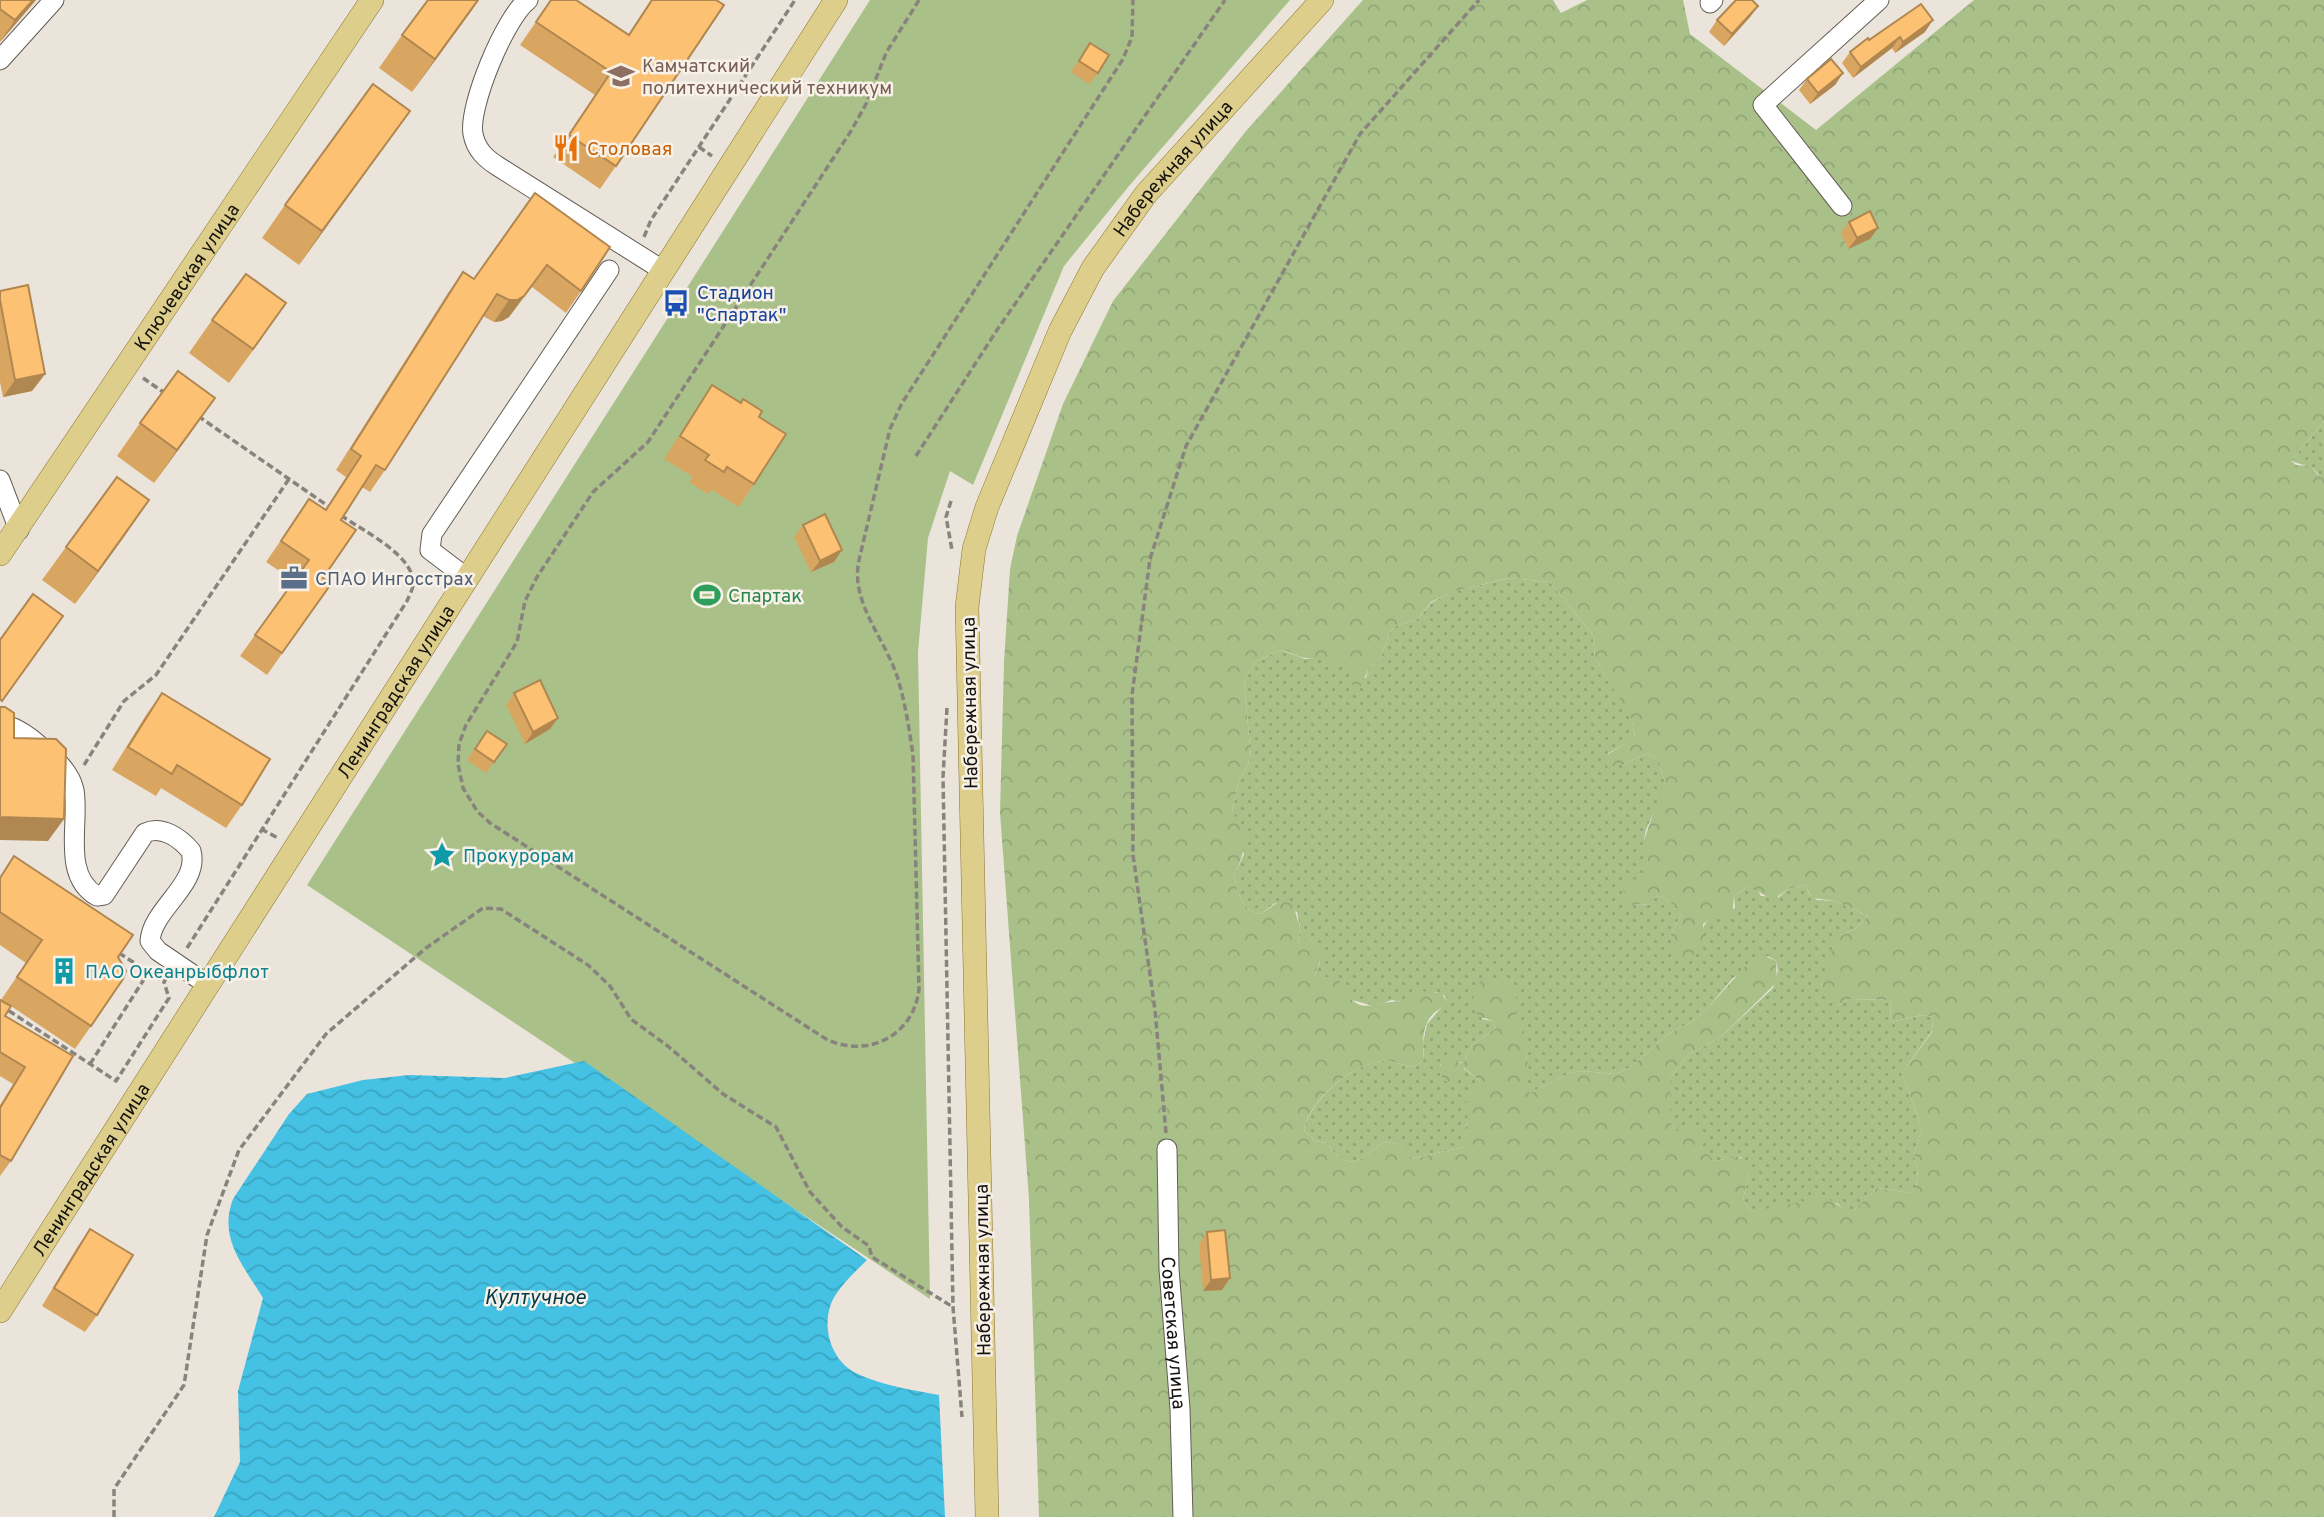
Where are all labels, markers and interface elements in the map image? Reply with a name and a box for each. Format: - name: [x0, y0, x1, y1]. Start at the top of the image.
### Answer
- place label: Камчатский политехнический техникум: [642, 55, 892, 101]
- school or university icon: Камчатский политехнический техникум: [606, 61, 636, 91]
- street label: Набережная улица: [1109, 96, 1239, 242]
- restaurant icon: Столовая: [551, 133, 581, 163]
- place label: Столовая: [587, 138, 672, 162]
- street label: Ключевская улица: [130, 200, 246, 356]
- place label: Стадион "Спартак": [697, 282, 786, 328]
- bus stop icon: Стадион "Спартак": [661, 288, 691, 318]
- office icon: СПАО Ингосстрах: [279, 563, 309, 593]
- place label: СПАО Ингосстрах: [315, 568, 474, 592]
- sports icon: Спартак: [692, 580, 722, 610]
- place label: Спартак: [728, 585, 802, 609]
- street label: Ленинградская улица: [333, 601, 461, 784]
- street label: Набережная улица: [957, 617, 985, 789]
- place icon: Прокурорам: [427, 840, 457, 870]
- place label: Прокурорам: [463, 845, 574, 869]
- building icon: ПАО Океанрыбфлот: [49, 956, 79, 986]
- place label: ПАО Океанрыбфлот: [85, 961, 269, 985]
- street label: Ленинградская улица: [28, 1079, 156, 1262]
- street label: Набережная улица: [970, 1184, 998, 1356]
- street label: Советская улица: [1155, 1256, 1190, 1410]
- water label: Култучное: [484, 1285, 587, 1312]

